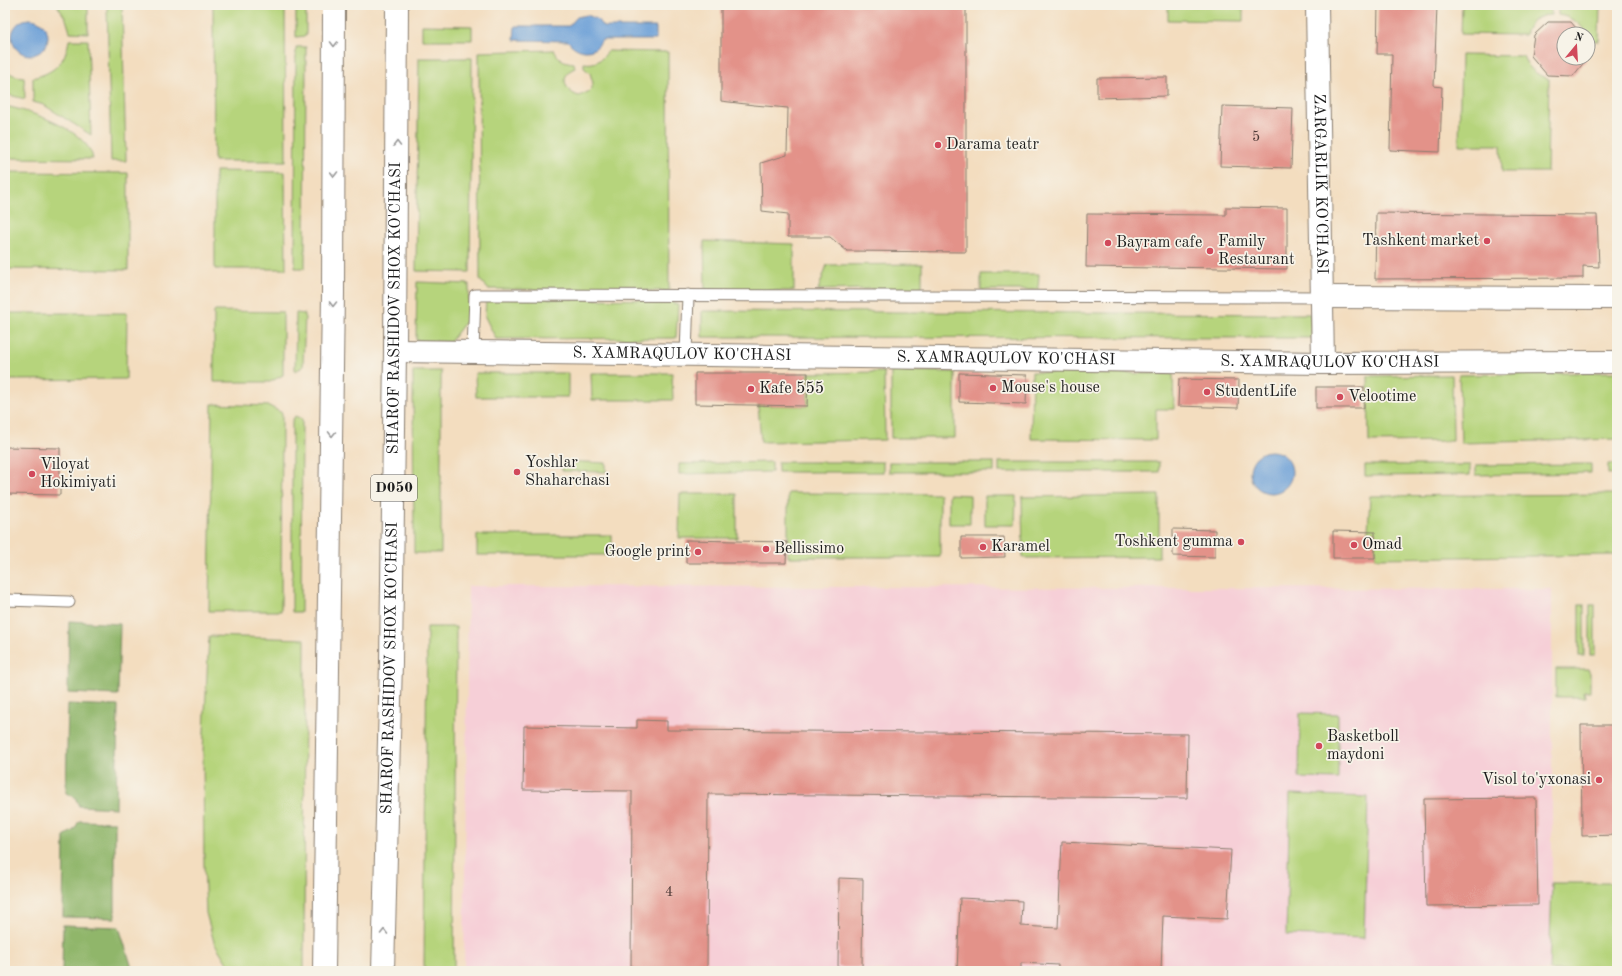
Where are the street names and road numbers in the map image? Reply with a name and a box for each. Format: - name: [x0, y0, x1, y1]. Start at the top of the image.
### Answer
- street label: ZARGARLIK KO'CHASI: [1310, 93, 1330, 275]
- street label: SHAROF RASHIDOV SHOX KO'CHASI: [386, 162, 404, 455]
- street label: S. XAMRAQULOV KO'CHASI: [572, 345, 792, 364]
- street label: S. XAMRAQULOV KO'CHASI: [896, 349, 1116, 368]
- street label: S. XAMRAQULOV KO'CHASI: [1220, 354, 1439, 371]
- road number: D050: [371, 475, 417, 501]
- street label: SHAROF RASHIDOV SHOX KO'CHASI: [379, 522, 401, 815]

